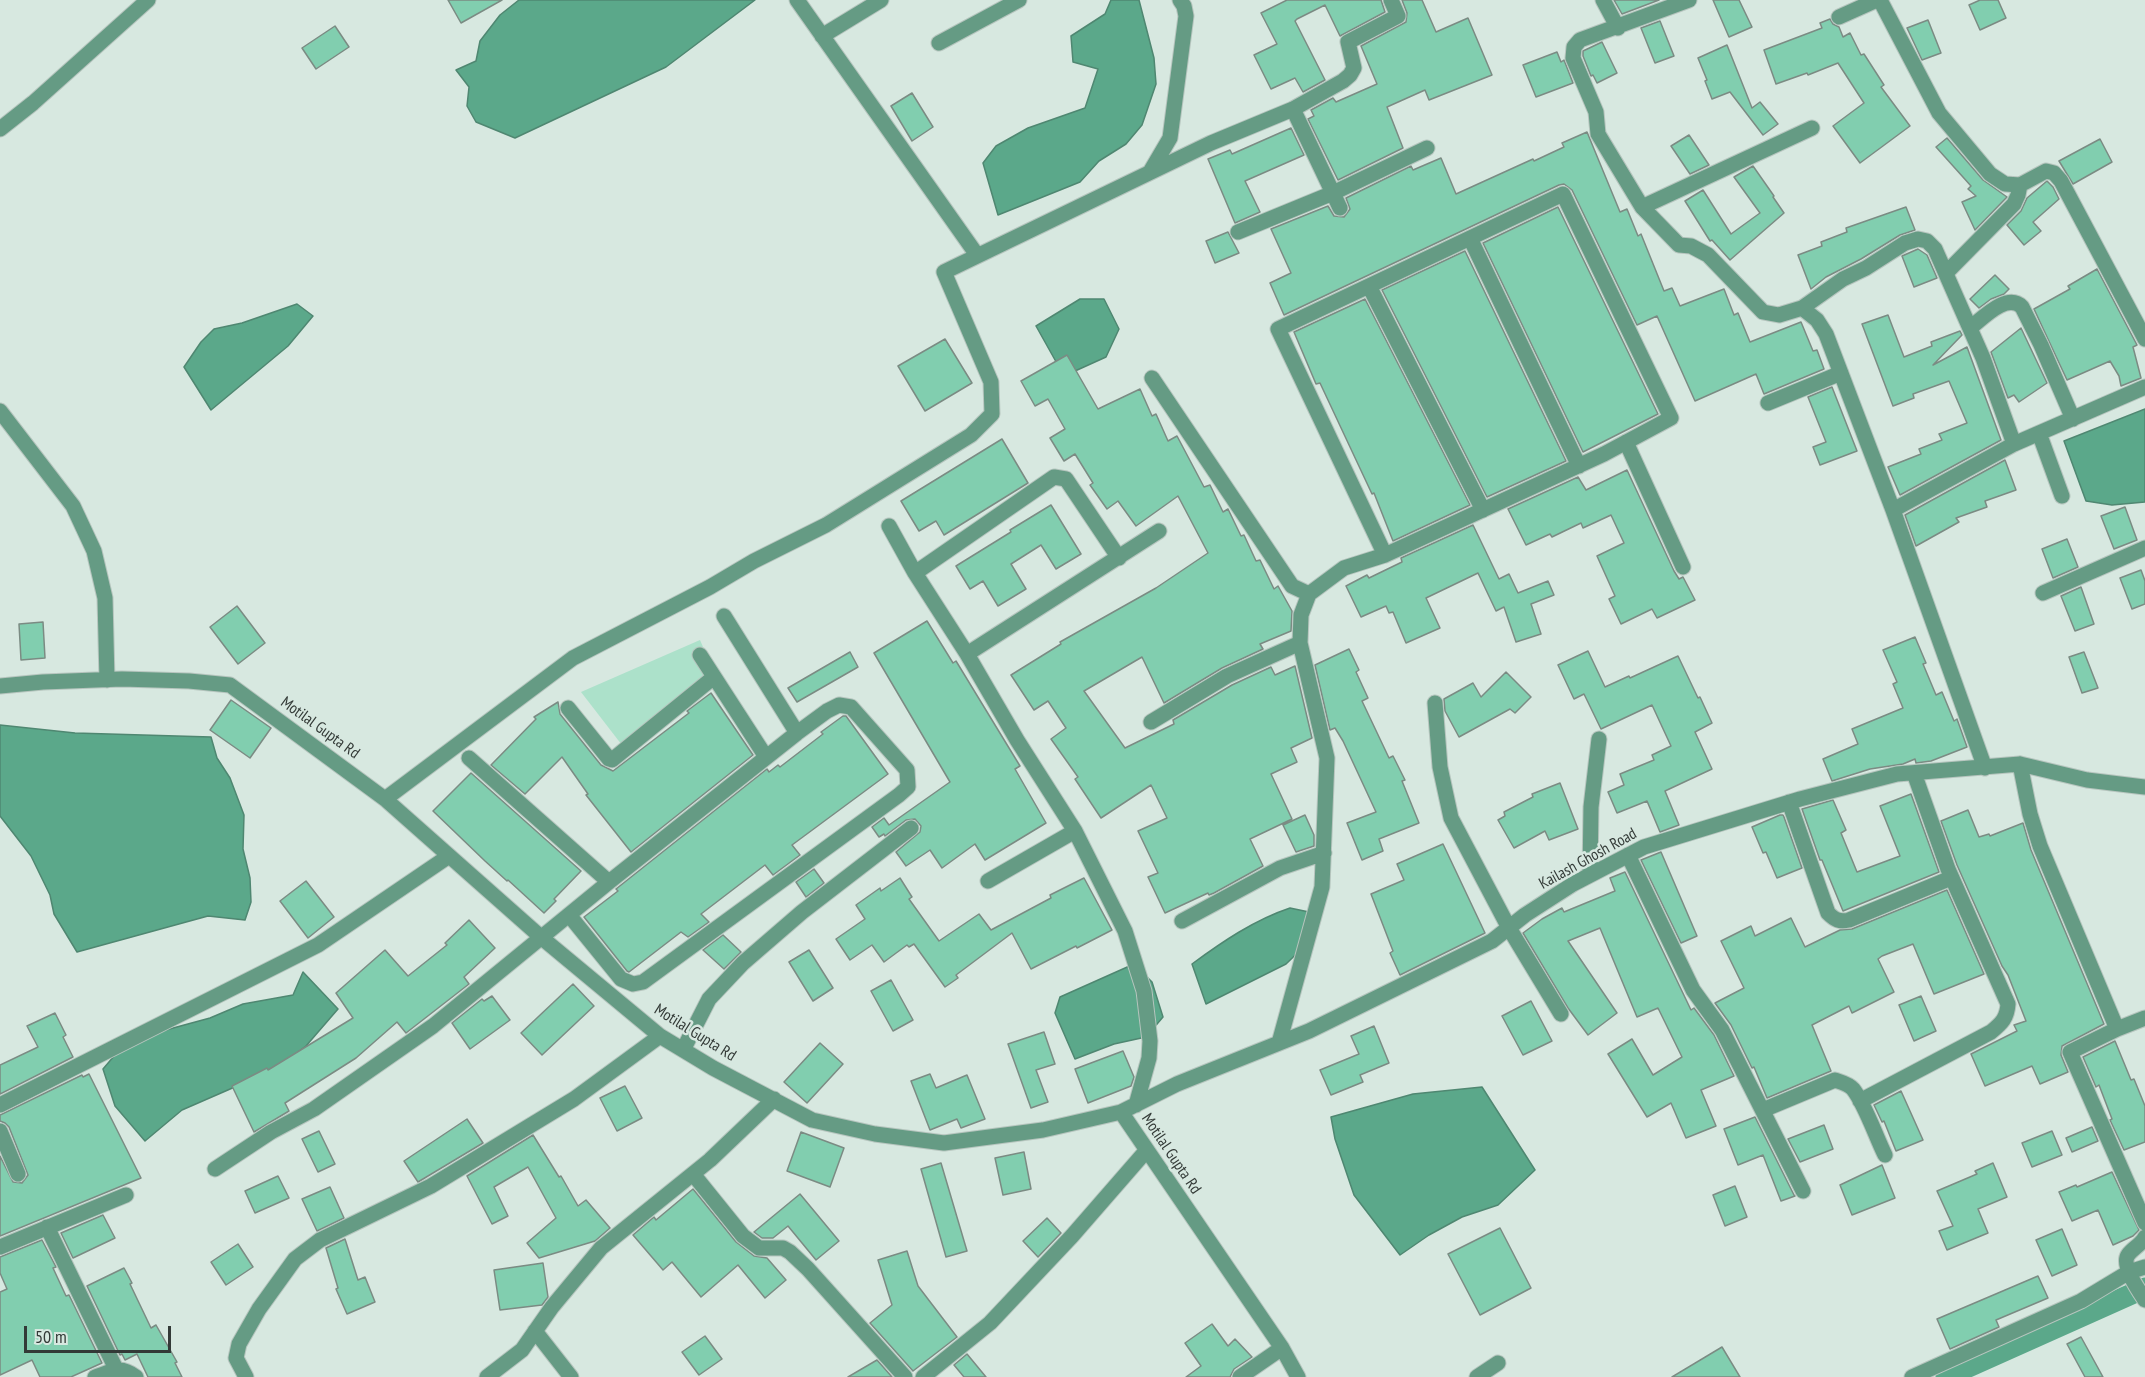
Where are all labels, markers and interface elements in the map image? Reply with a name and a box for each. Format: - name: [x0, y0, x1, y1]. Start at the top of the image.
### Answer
- street label: Motilal Gupta Rd: [277, 693, 363, 763]
- street label: Kailash Ghosh Road: [1536, 824, 1640, 894]
- street label: Motilal Gupta Rd: [651, 1000, 739, 1066]
- street label: Motilal Gupta Rd: [1137, 1110, 1205, 1198]
- scale bar: [27, 1314, 174, 1352]
- text: 50 m: [35, 1325, 67, 1348]

